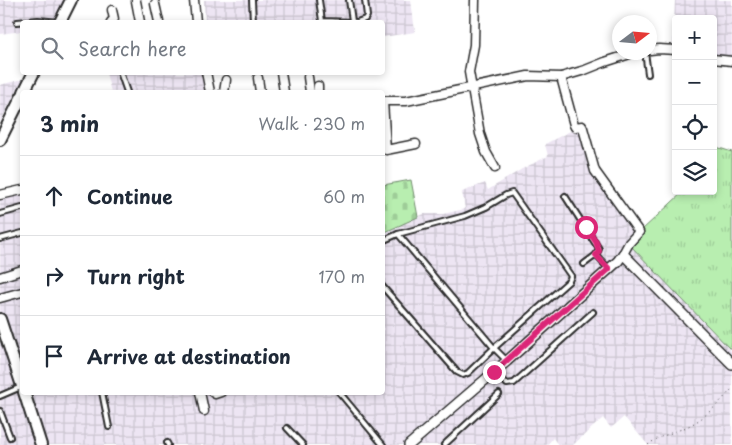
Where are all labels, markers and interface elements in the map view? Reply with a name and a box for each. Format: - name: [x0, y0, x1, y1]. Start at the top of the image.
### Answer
- north arrow: [612, 15, 657, 60]
- map controls: [672, 15, 717, 195]
- button: +: [672, 15, 717, 60]
- search box: [20, 20, 385, 75]
- icon: search: [38, 34, 66, 62]
- text: Search here: [78, 34, 187, 62]
- button: −: [672, 60, 717, 105]
- button: locate: [672, 105, 717, 150]
- text: 3 min: [40, 107, 99, 139]
- text: Walk · 230 m: [258, 111, 365, 135]
- button: layers: [672, 150, 717, 195]
- icon: ahead: [40, 182, 68, 210]
- text: Continue: [87, 182, 173, 210]
- text: 60 m: [323, 184, 365, 208]
- route start: [575, 216, 598, 239]
- icon: right: [40, 262, 68, 290]
- text: Turn right: [87, 262, 185, 290]
- text: 170 m: [319, 264, 365, 288]
- icon: arrive: [40, 342, 68, 370]
- text: Arrive at destination: [87, 342, 291, 370]
- route end: [483, 361, 506, 384]

